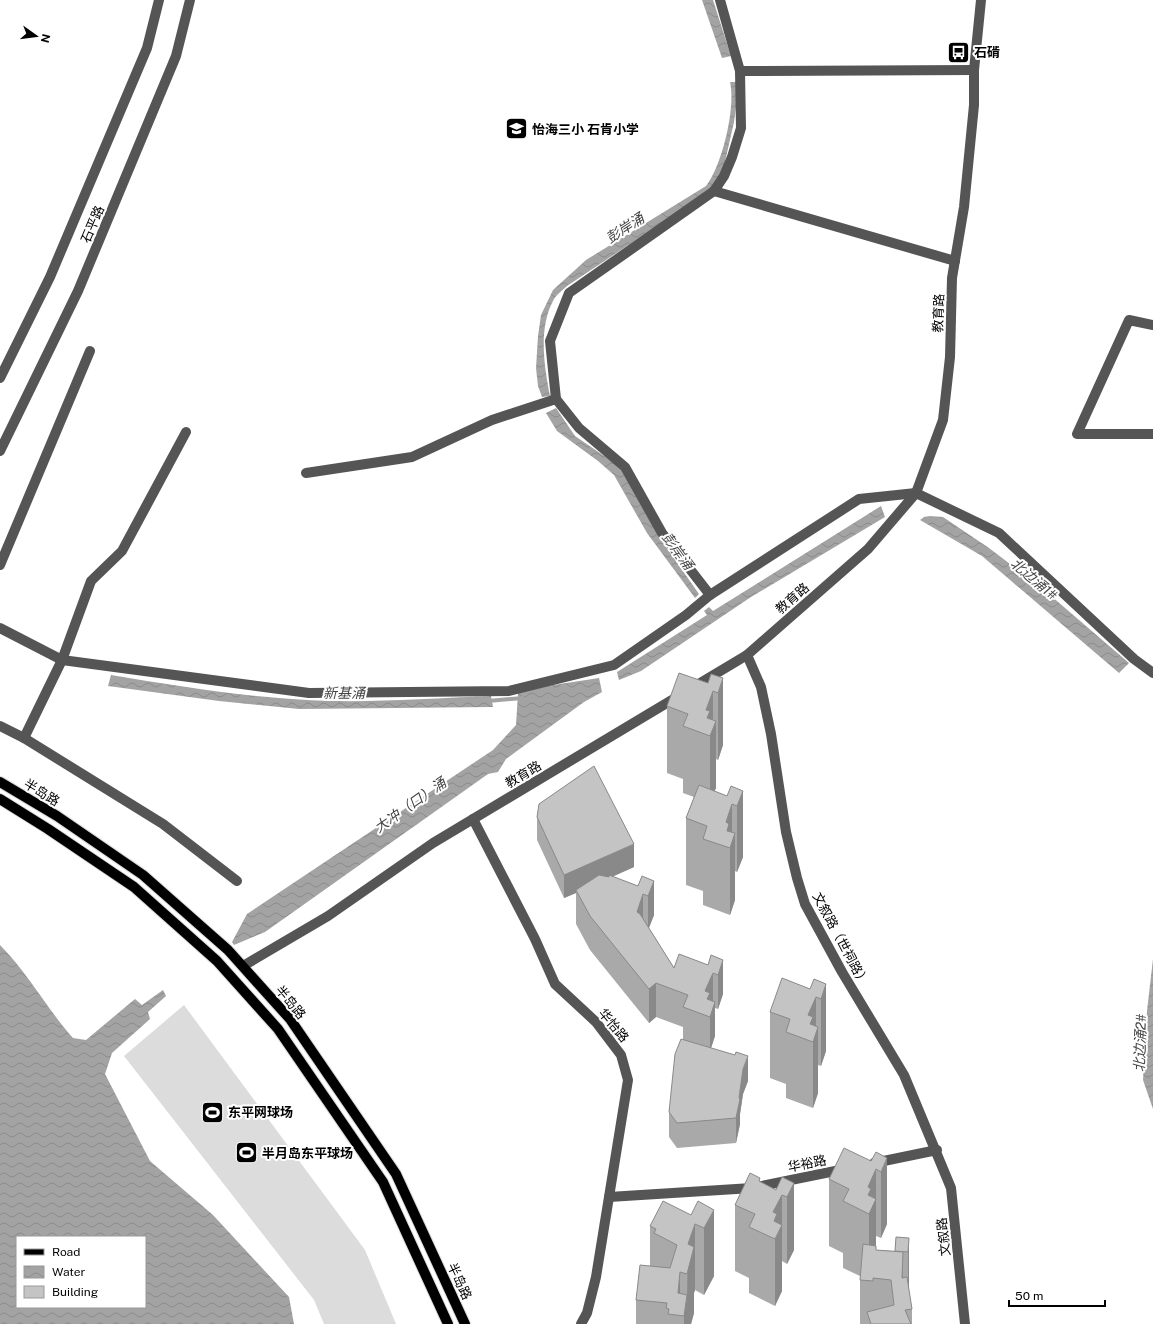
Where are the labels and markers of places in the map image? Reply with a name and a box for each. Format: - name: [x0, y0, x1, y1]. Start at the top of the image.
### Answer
- bus stop icon: 石𬒔: [946, 39, 972, 65]
- place label: 石𬒔: [974, 45, 1000, 60]
- school or university icon: 怡海三小 石肯小学: [503, 116, 529, 142]
- place label: 怡海三小 石肯小学: [532, 122, 639, 137]
- sports icon: 东平网球场: [199, 1099, 225, 1125]
- place label: 东平网球场: [228, 1105, 293, 1120]
- sports icon: 半月岛东平球场: [234, 1140, 260, 1166]
- place label: 半月岛东平球场: [262, 1146, 353, 1161]

